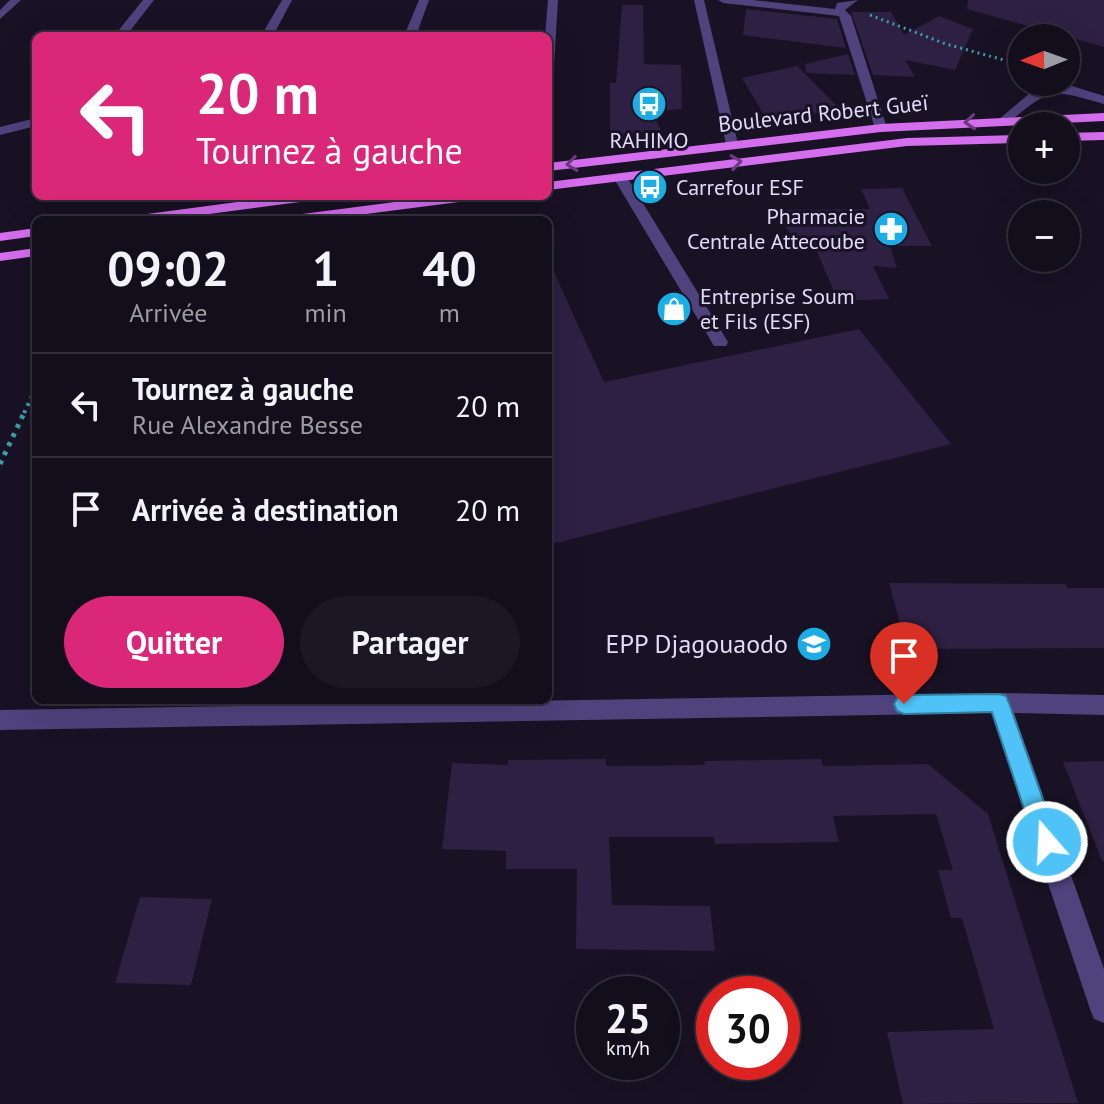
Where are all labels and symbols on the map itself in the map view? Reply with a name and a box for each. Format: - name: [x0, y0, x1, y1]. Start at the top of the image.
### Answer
- north arrow: [1008, 24, 1080, 96]
- bus stop icon: RAHIMO: [630, 85, 668, 123]
- street label: Boulevard Robert Gueï: [717, 88, 931, 138]
- one-way arrow: [963, 113, 976, 130]
- place label: RAHIMO: [609, 126, 689, 154]
- one-way arrow: [730, 153, 743, 170]
- one-way arrow: [566, 155, 579, 172]
- bus stop icon: Carrefour ESF: [631, 168, 669, 206]
- place label: Carrefour ESF: [676, 173, 804, 201]
- place label: Pharmacie Centrale Attecoube: [687, 202, 865, 255]
- pharmacy icon: Pharmacie Centrale Attecoube: [872, 210, 910, 248]
- place label: Entreprise Soum et Fils (ESF): [700, 282, 855, 335]
- shop icon: Entreprise Soum et Fils (ESF): [655, 290, 693, 328]
- pin: [870, 622, 938, 704]
- school or university icon: EPP Djagouaodo: [795, 625, 833, 663]
- place label: EPP Djagouaodo: [606, 627, 788, 660]
- position arrow: [1005, 800, 1089, 884]
- speed limit sign: 30: [696, 976, 800, 1080]

